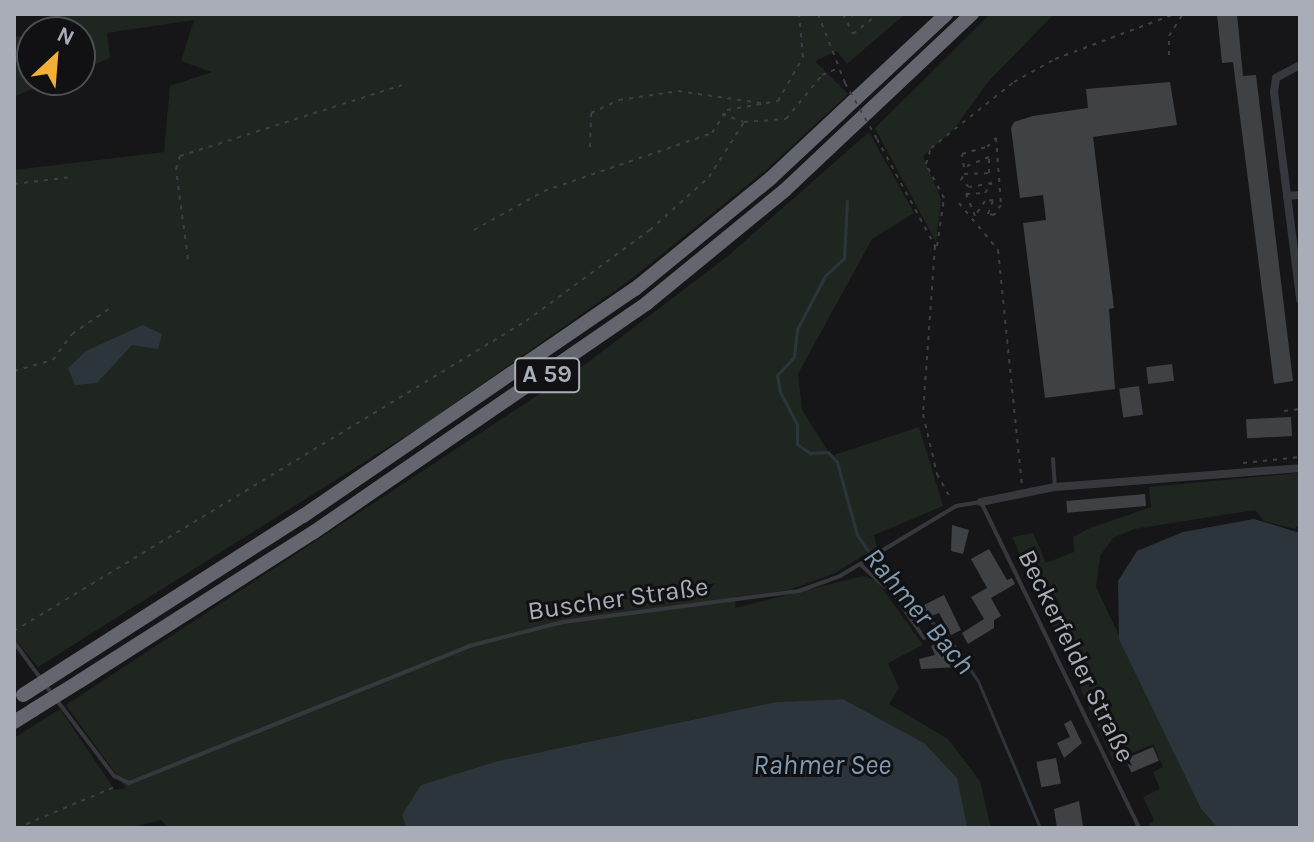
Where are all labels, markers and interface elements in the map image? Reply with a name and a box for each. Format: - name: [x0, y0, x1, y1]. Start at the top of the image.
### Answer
- north arrow: [16, 16, 96, 96]
- text: N: [53, 21, 78, 51]
- road number: A 59: [513, 355, 581, 395]
- water label: Rahmer Bach: [856, 541, 982, 681]
- street label: Beckerfelder Straße: [1011, 545, 1141, 767]
- street label: Buscher Straße: [526, 571, 710, 627]
- water label: Rahmer See: [753, 748, 891, 782]

